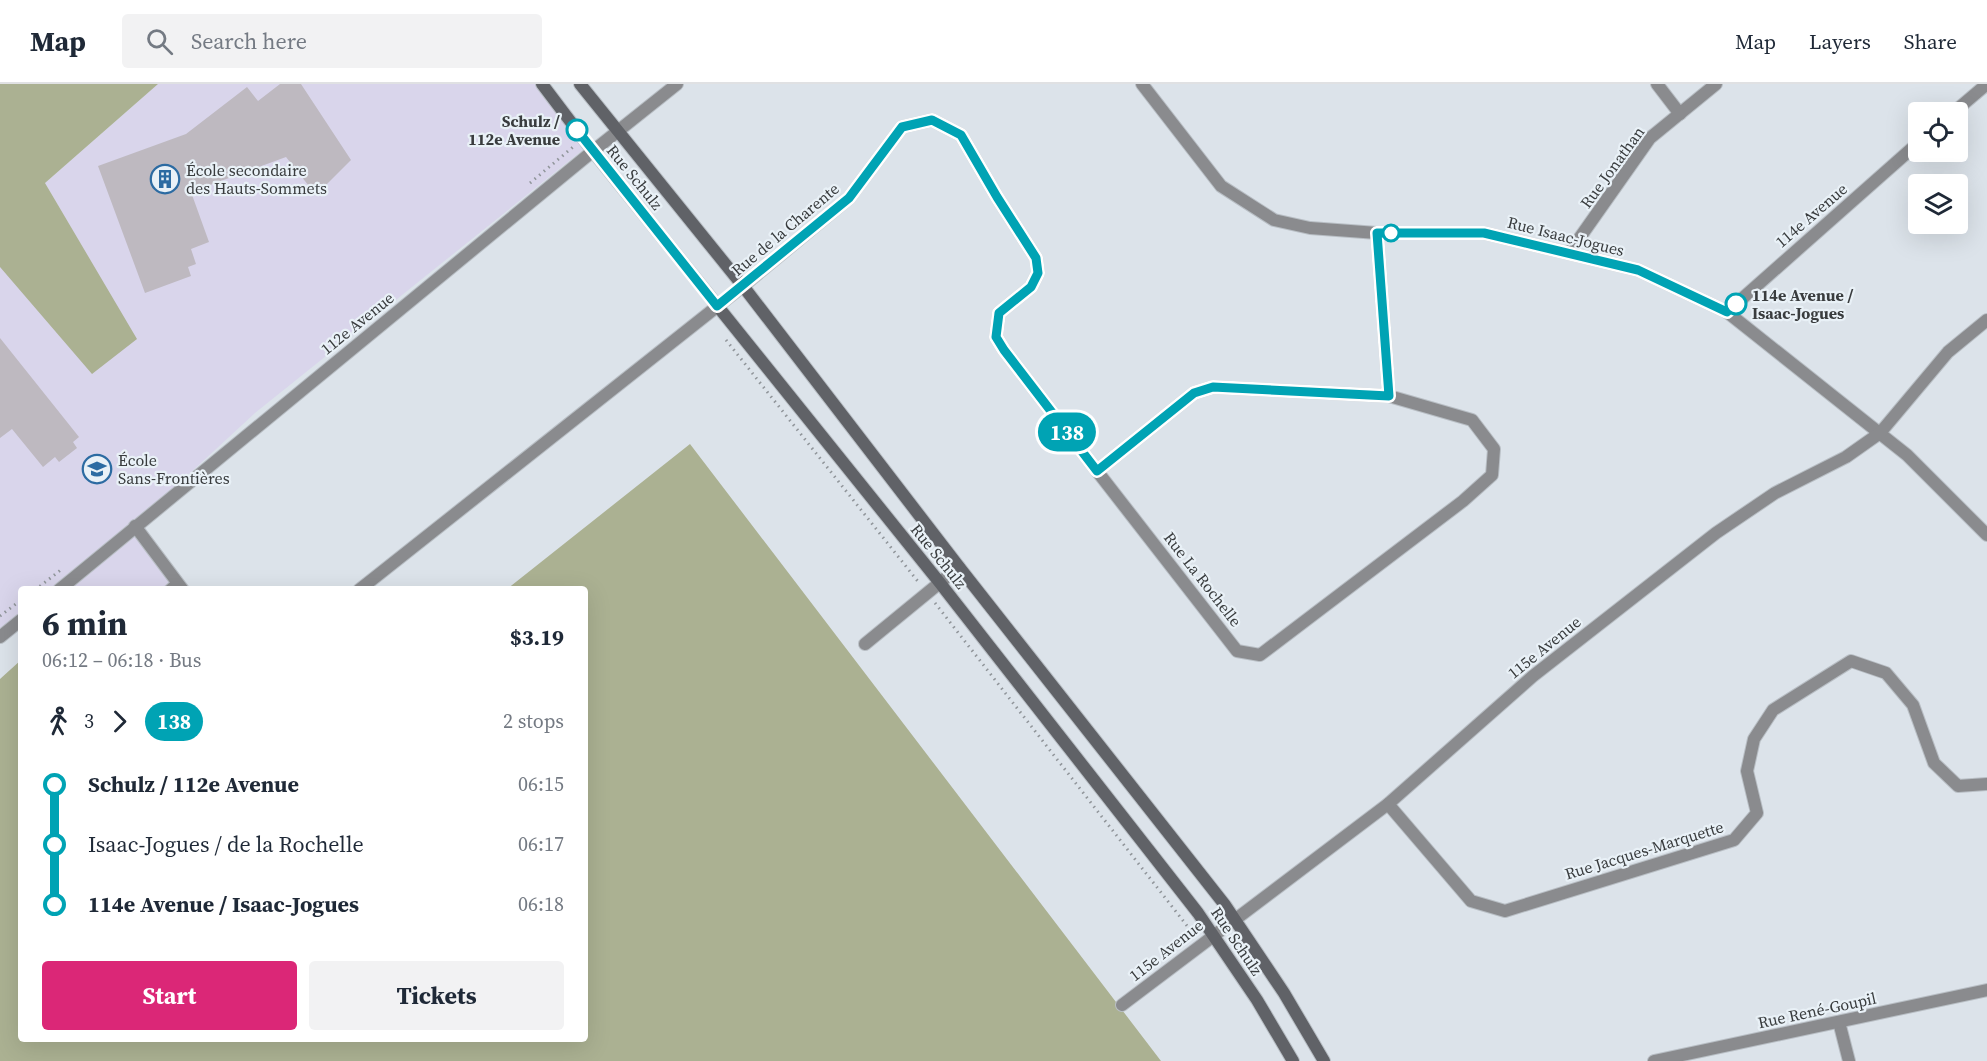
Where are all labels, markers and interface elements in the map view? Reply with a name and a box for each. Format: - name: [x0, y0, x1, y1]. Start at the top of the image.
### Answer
- search box: [122, 14, 542, 68]
- text: Map: [30, 22, 86, 60]
- icon: search: [143, 25, 176, 58]
- text: Search here: [191, 26, 307, 56]
- text: Map: [1735, 27, 1776, 56]
- text: Layers: [1809, 27, 1871, 56]
- text: Share: [1904, 27, 1957, 56]
- map controls: [1908, 102, 1968, 234]
- button: locate: [1908, 102, 1968, 162]
- place label: Schulz / 112e Avenue: [468, 110, 561, 150]
- marker: Schulz / 112e Avenue: [566, 119, 588, 141]
- street label: Rue Jonathan: [1575, 121, 1649, 212]
- street label: Rue Schulz: [602, 140, 668, 214]
- place label: École secondaire des Hauts-Sommets: [186, 159, 327, 199]
- building icon: École secondaire des Hauts-Sommets: [149, 163, 181, 195]
- button: layers: [1908, 174, 1968, 234]
- street label: Rue de la Charente: [727, 177, 843, 281]
- street label: 114e Avenue: [1770, 178, 1852, 252]
- street label: Rue Isaac-Jogues: [1505, 211, 1627, 261]
- unlabelled marker: [1382, 224, 1400, 242]
- place label: 114e Avenue / Isaac-Jogues: [1752, 284, 1854, 324]
- street label: 112e Avenue: [316, 287, 398, 359]
- marker: 114e Avenue / Isaac-Jogues: [1725, 293, 1747, 315]
- line badge: 138: [1032, 412, 1102, 452]
- text: 138: [1050, 418, 1084, 447]
- place label: École Sans-Frontières: [118, 449, 230, 489]
- school or university icon: École Sans-Frontières: [81, 453, 113, 485]
- street label: Rue Schulz: [906, 519, 972, 593]
- street label: Rue La Rochelle: [1159, 527, 1247, 631]
- text: 6 min: [42, 601, 128, 646]
- street label: 115e Avenue: [1503, 611, 1585, 683]
- text: $3.19: [510, 622, 564, 652]
- text: 06:12 – 06:18 · Bus: [42, 646, 201, 674]
- icon: walk: [42, 705, 75, 738]
- icon: forward: [103, 705, 136, 738]
- text: 3: [84, 707, 94, 735]
- text: 138: [157, 707, 191, 736]
- text: 2 stops: [503, 707, 564, 735]
- text: Schulz / 112e Avenue: [88, 769, 299, 799]
- text: 06:15: [518, 770, 564, 798]
- street label: Rue Jacques-Marquette: [1562, 815, 1726, 885]
- text: Isaac-Jogues / de la Rochelle: [88, 829, 364, 859]
- text: 06:17: [518, 830, 564, 858]
- text: 114e Avenue / Isaac-Jogues: [88, 889, 359, 919]
- text: 06:18: [518, 890, 564, 918]
- street label: Rue Schulz: [1206, 902, 1268, 980]
- street label: 115e Avenue: [1124, 914, 1208, 986]
- button: Start: [42, 961, 297, 1030]
- button: Tickets: [309, 961, 564, 1030]
- street label: Rue René-Goupil: [1756, 987, 1878, 1033]

